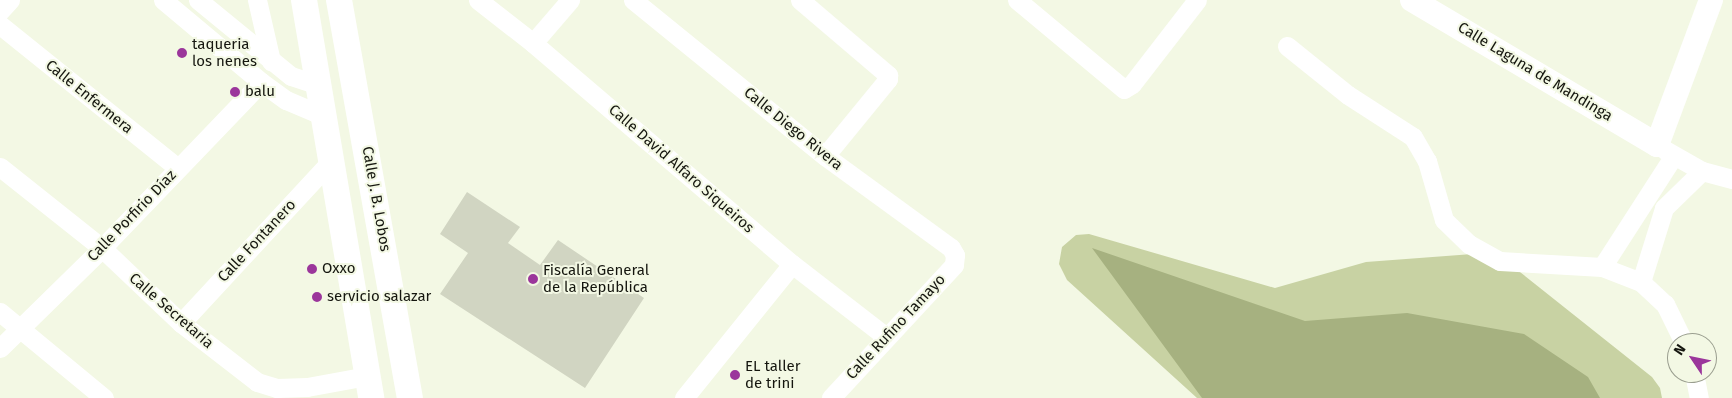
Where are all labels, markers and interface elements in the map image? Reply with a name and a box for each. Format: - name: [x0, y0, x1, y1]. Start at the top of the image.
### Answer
- street label: Calle Laguna de Mandinga: [1454, 19, 1616, 125]
- place label: taqueria los nenes: [192, 35, 257, 70]
- marker: taqueria los nenes: [176, 47, 188, 59]
- street label: Calle Enfermera: [42, 56, 136, 138]
- place label: balu: [245, 83, 275, 101]
- street label: Calle Diego Rivera: [740, 84, 846, 174]
- marker: balu: [229, 86, 241, 98]
- street label: Calle David Alfaro Siqueiros: [605, 101, 757, 237]
- street label: Calle J. B. Lobos: [358, 145, 394, 253]
- street label: Calle Porfirio Díaz: [84, 167, 180, 265]
- street label: Calle Fontanero: [214, 196, 300, 286]
- place label: Oxxo: [322, 260, 355, 278]
- place label: Fiscalía General de la República: [543, 261, 649, 296]
- marker: Oxxo: [306, 263, 318, 275]
- street label: Calle Secretaria: [125, 269, 217, 353]
- street label: Calle Rufino Tamayo: [843, 271, 949, 383]
- marker: Fiscalía General de la República: [527, 273, 539, 285]
- place label: servicio salazar: [327, 288, 431, 306]
- marker: servicio salazar: [311, 291, 323, 303]
- north arrow: [1667, 333, 1717, 383]
- text: N: [1670, 341, 1690, 359]
- place label: EL taller de trini: [745, 357, 800, 392]
- marker: EL taller de trini: [729, 369, 741, 381]

